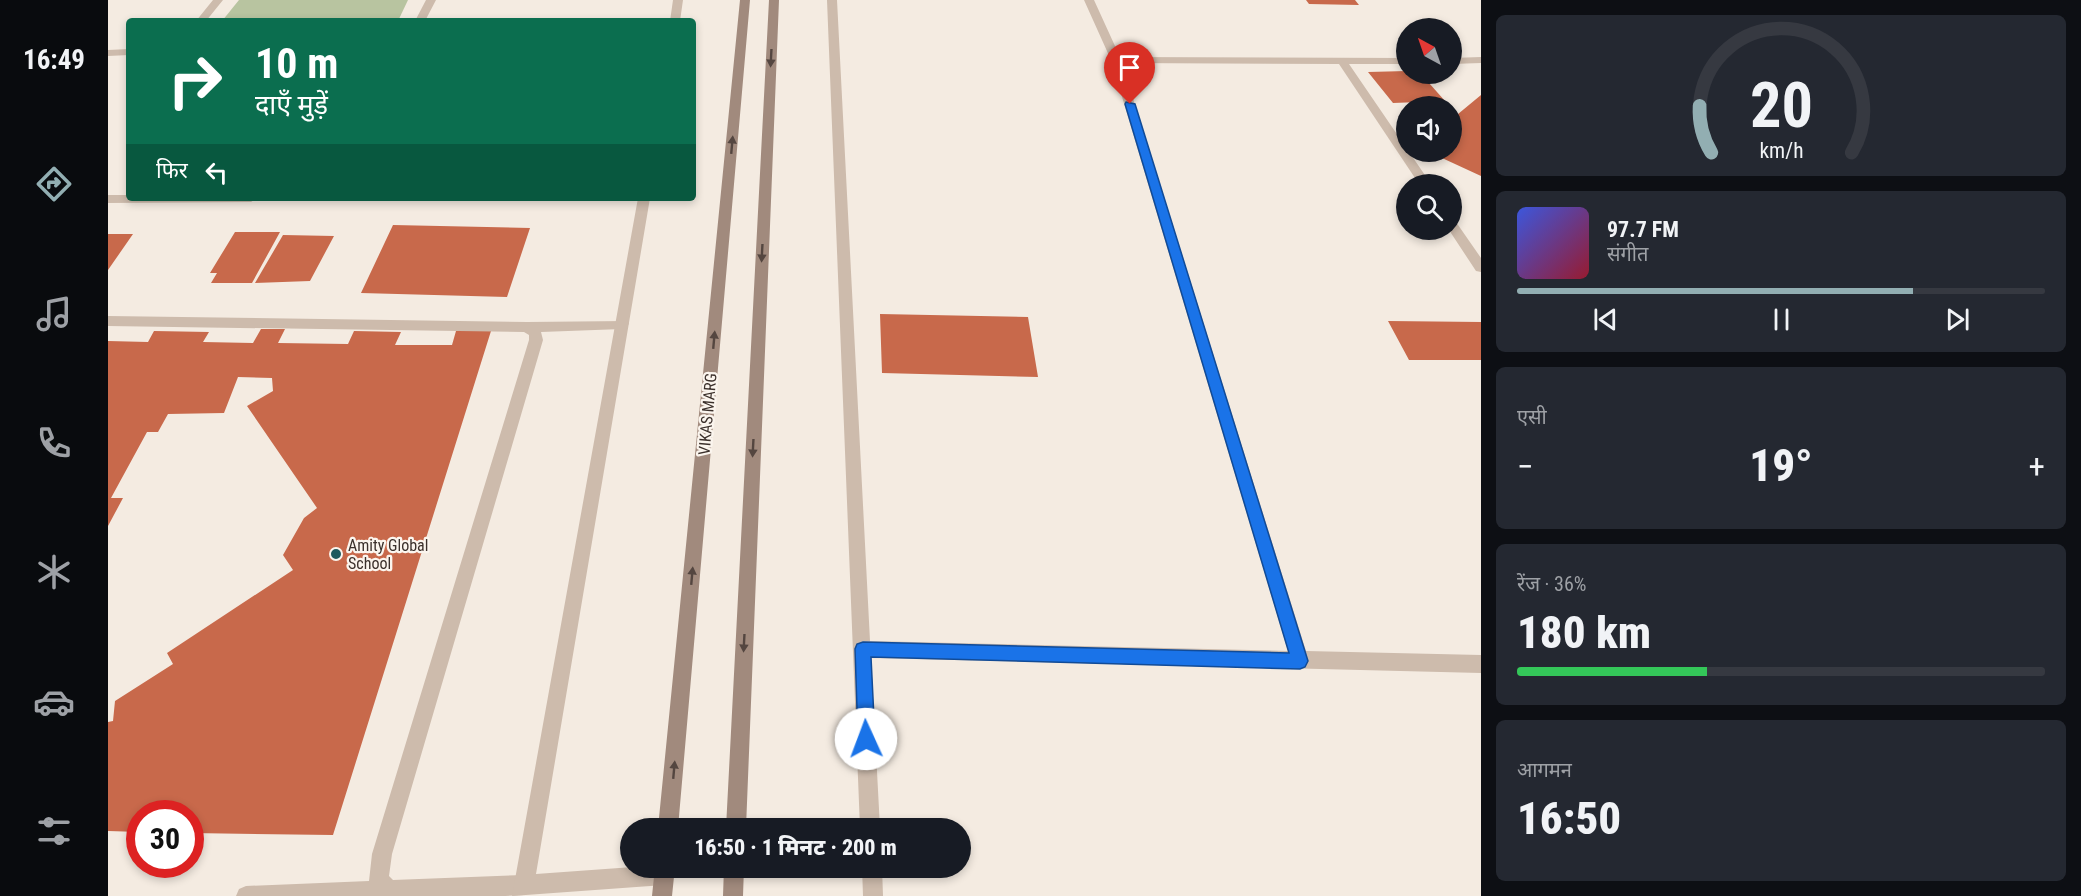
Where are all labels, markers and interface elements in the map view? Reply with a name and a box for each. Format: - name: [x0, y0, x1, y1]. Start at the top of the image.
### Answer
- north arrow: [1396, 18, 1462, 84]
- map controls: [1396, 18, 1462, 240]
- text: 10 m: [255, 39, 338, 88]
- icon: right: [156, 42, 234, 120]
- pin: [1104, 42, 1155, 104]
- text: 16:49: [23, 44, 85, 76]
- one-way arrow: [767, 49, 776, 68]
- icon: arrive: [1113, 51, 1146, 84]
- text: 20: [1749, 69, 1813, 142]
- text: दाएँ मुड़ें: [255, 89, 328, 121]
- button: sound: [1396, 96, 1462, 162]
- one-way arrow: [727, 136, 737, 155]
- text: km/h: [1759, 138, 1803, 163]
- icon: left: [200, 156, 233, 189]
- text: फिर: [156, 158, 188, 183]
- icon: directions: [33, 163, 75, 205]
- button: search: [1396, 174, 1462, 240]
- text: 97.7 FM: [1607, 217, 1679, 242]
- text: संगीत: [1607, 242, 1648, 266]
- one-way arrow: [758, 244, 767, 263]
- icon: music: [33, 293, 75, 335]
- icon: previous: [1589, 303, 1622, 336]
- icon: pause: [1765, 303, 1798, 336]
- icon: next: [1941, 303, 1974, 336]
- one-way arrow: [709, 330, 719, 349]
- street label: VIKAS MARG: [694, 372, 721, 456]
- text: एसी: [1517, 405, 1547, 429]
- icon: phone: [33, 422, 75, 464]
- one-way arrow: [749, 439, 758, 458]
- text: 19°: [1749, 439, 1813, 492]
- text: −: [1517, 447, 1534, 486]
- text: +: [2029, 447, 2045, 486]
- place label: Amity Global School: [348, 536, 428, 573]
- marker: Amity Global School: [329, 547, 343, 561]
- icon: climate: [33, 551, 75, 593]
- one-way arrow: [687, 566, 697, 585]
- text: रेंज · 36%: [1517, 572, 1586, 596]
- text: 180 km: [1517, 606, 1651, 659]
- one-way arrow: [740, 633, 749, 652]
- icon: car: [33, 681, 75, 723]
- position arrow: [834, 707, 898, 771]
- text: आगमन: [1517, 758, 1572, 782]
- one-way arrow: [669, 760, 679, 779]
- text: 16:50: [1517, 792, 1621, 845]
- speed limit sign: 30: [126, 800, 204, 878]
- icon: filters: [33, 810, 75, 852]
- text: 16:50 · 1 मिनट · 200 m: [694, 835, 897, 860]

